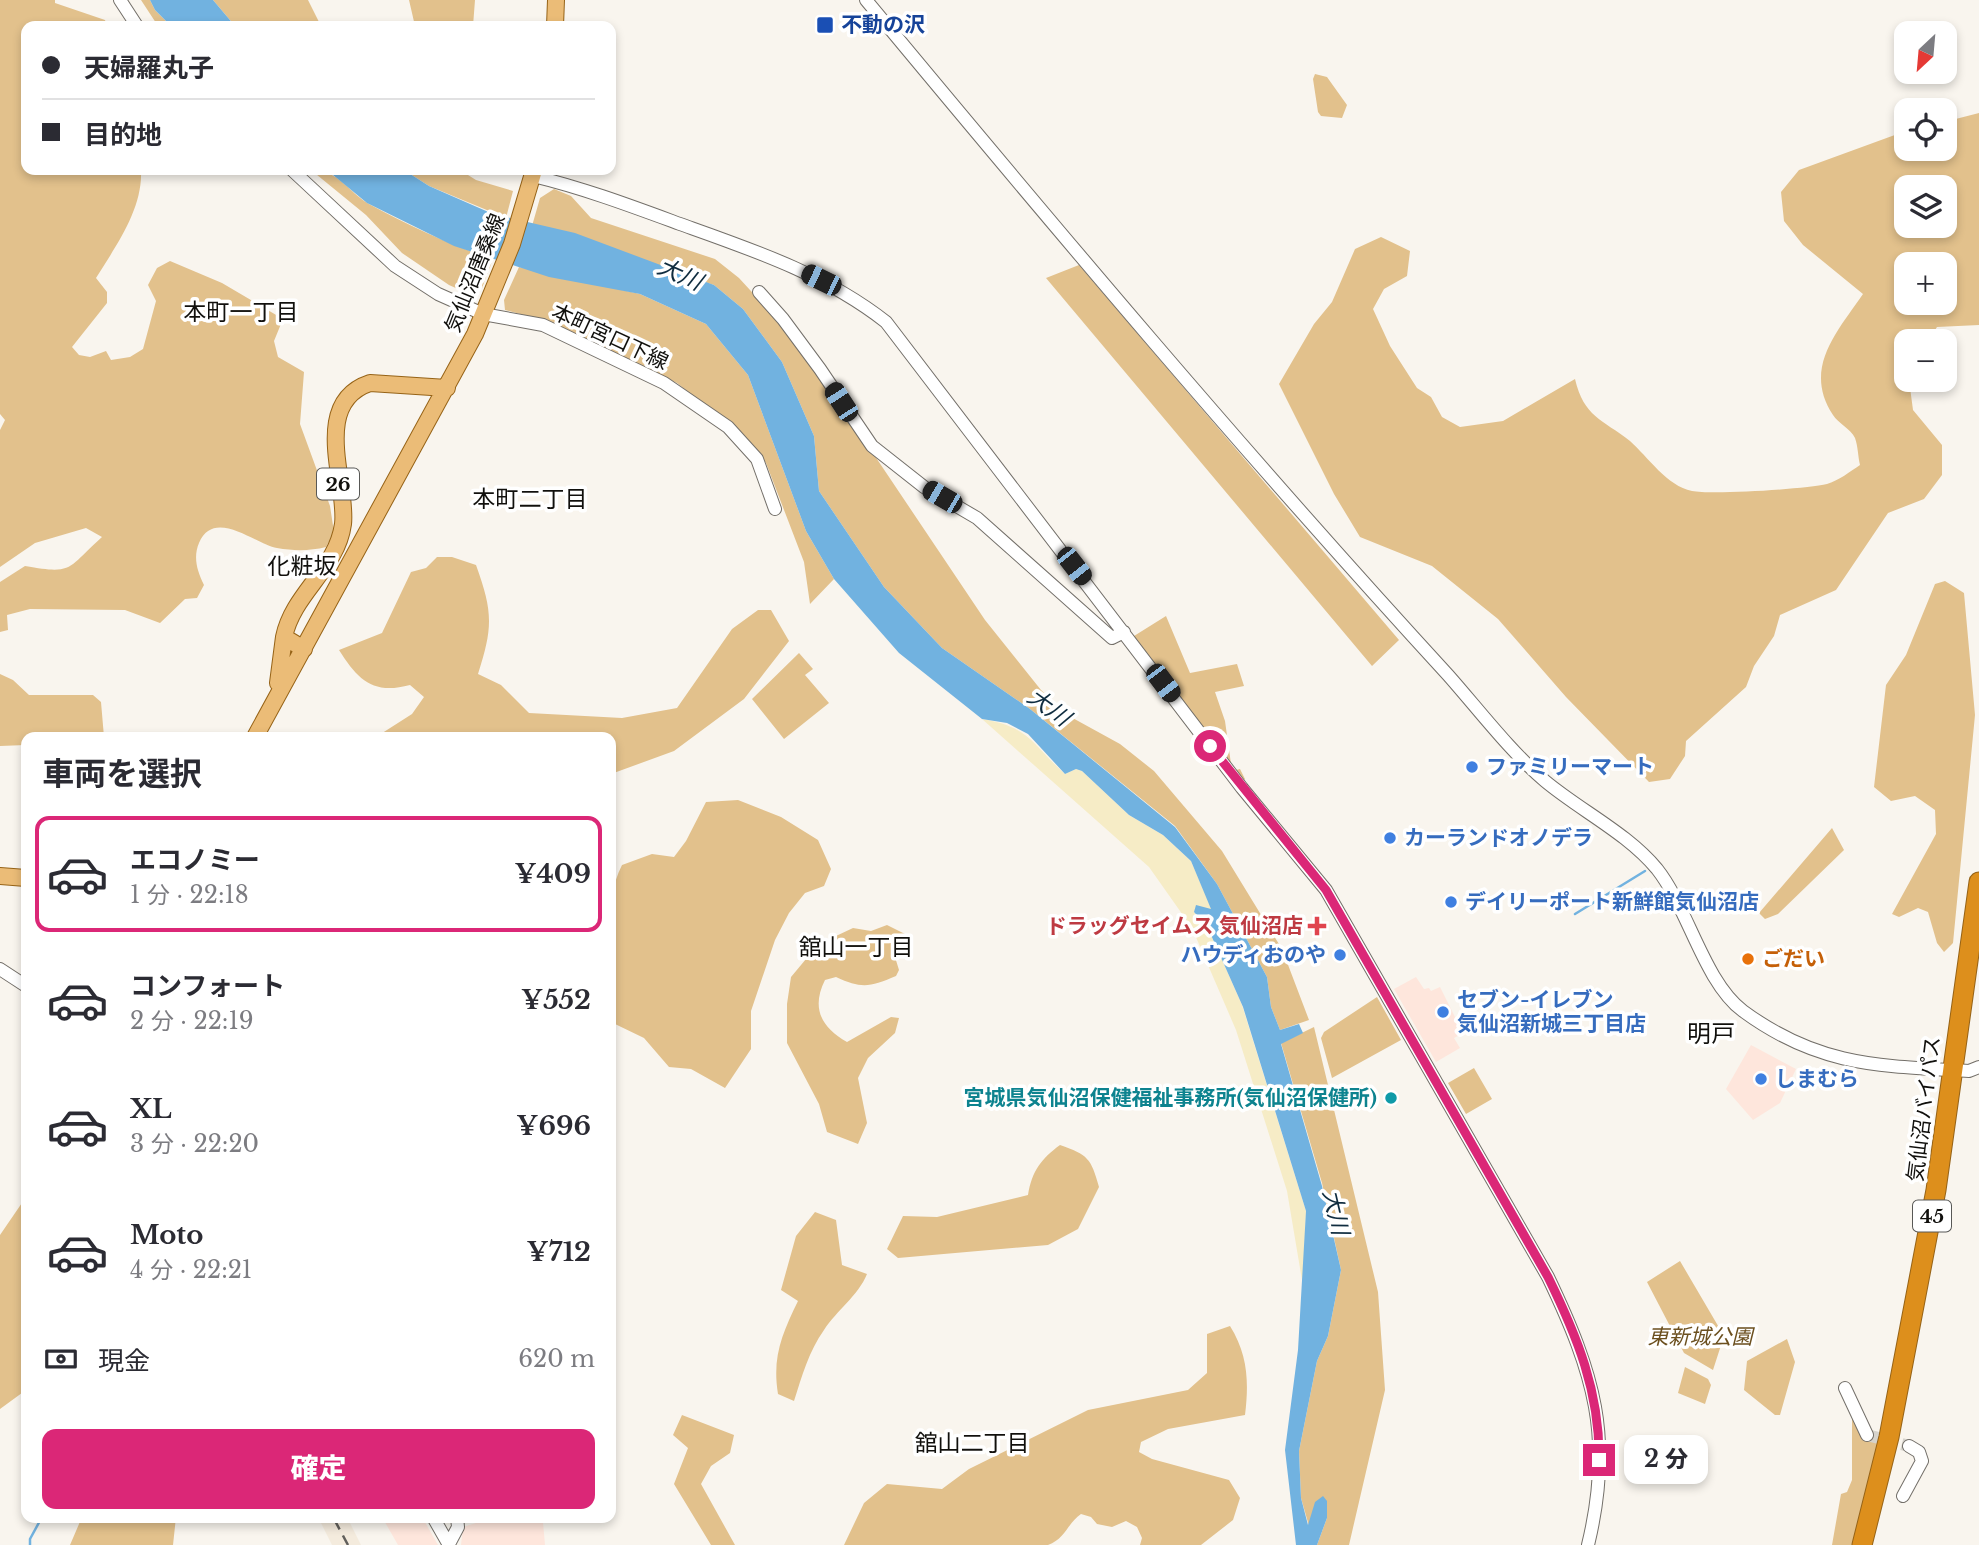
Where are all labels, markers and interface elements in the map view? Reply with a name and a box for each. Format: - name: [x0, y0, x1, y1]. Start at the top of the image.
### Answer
- place label: 不動の沢: [841, 12, 925, 38]
- marker: 不動の沢: [815, 15, 835, 35]
- north arrow: [1894, 21, 1956, 84]
- map controls: [1894, 21, 1957, 392]
- text: 天婦羅丸子: [84, 52, 214, 84]
- button: locate: [1894, 98, 1957, 161]
- text: 目的地: [84, 119, 162, 151]
- button: layers: [1894, 175, 1957, 238]
- street label: 気仙沼唐桑線: [439, 210, 511, 336]
- water label: 大川: [653, 252, 709, 297]
- button: +: [1894, 252, 1957, 315]
- car: [798, 261, 845, 299]
- district label: 本町一丁目: [184, 298, 299, 326]
- street label: 本町宮口下線: [547, 299, 673, 375]
- button: −: [1894, 329, 1957, 392]
- car: [821, 379, 862, 425]
- road number: 26: [317, 468, 359, 499]
- car: [919, 477, 966, 517]
- district label: 本町二丁目: [473, 485, 588, 513]
- car: [1053, 543, 1096, 589]
- district label: 化粧坂: [268, 552, 337, 580]
- car: [1142, 660, 1185, 706]
- water label: 大川: [1022, 682, 1078, 734]
- route start: [1194, 730, 1226, 762]
- text: 車両を選択: [42, 754, 202, 794]
- place label: ファミリーマート: [1486, 754, 1654, 780]
- marker: ファミリーマート: [1464, 759, 1480, 775]
- place label: カーランドオノデラ: [1404, 825, 1593, 851]
- marker: カーランドオノデラ: [1382, 830, 1398, 846]
- icon: car: [46, 843, 109, 906]
- text: エコノミー: [130, 844, 260, 876]
- text: ¥409: [514, 858, 591, 890]
- text: 1 分 · 22:18: [130, 881, 249, 909]
- place label: デイリーポート新鮮館気仙沼店: [1465, 889, 1759, 915]
- marker: デイリーポート新鮮館気仙沼店: [1443, 894, 1459, 910]
- place label: ドラッグセイムス 気仙沼店: [1046, 913, 1303, 939]
- marker: ドラッグセイムス 気仙沼店: [1309, 918, 1325, 934]
- district label: 舘山一丁目: [799, 933, 914, 961]
- place label: ハウディおのや: [1180, 942, 1326, 968]
- place label: ごだい: [1762, 946, 1825, 972]
- marker: ハウディおのや: [1332, 947, 1348, 963]
- marker: ごだい: [1740, 951, 1756, 967]
- icon: car: [46, 969, 109, 1032]
- text: コンフォート: [130, 970, 285, 1002]
- text: ¥552: [521, 984, 591, 1016]
- place label: セブン-イレブン 気仙沼新城三丁目店: [1457, 987, 1646, 1037]
- marker: セブン-イレブン 気仙沼新城三丁目店: [1435, 1004, 1451, 1020]
- text: 2 分 · 22:19: [130, 1007, 253, 1035]
- district label: 明戸: [1687, 1019, 1735, 1048]
- street label: 気仙沼バイパス: [1902, 1035, 1946, 1183]
- place label: しまむら: [1775, 1066, 1859, 1092]
- marker: しまむら: [1753, 1071, 1769, 1087]
- place label: 宮城県気仙沼保健福祉事務所(気仙沼保健所): [964, 1085, 1377, 1111]
- marker: 宮城県気仙沼保健福祉事務所(気仙沼保健所): [1383, 1090, 1399, 1106]
- text: XL: [130, 1093, 172, 1125]
- icon: car: [46, 1095, 109, 1158]
- text: ¥696: [516, 1110, 591, 1142]
- text: 3 分 · 22:20: [130, 1130, 259, 1158]
- water label: 大川: [1317, 1186, 1355, 1240]
- road number: 45: [1913, 1200, 1951, 1232]
- text: Moto: [130, 1219, 203, 1251]
- icon: car: [46, 1221, 109, 1284]
- text: ¥712: [527, 1236, 591, 1268]
- text: 4 分 · 22:21: [130, 1256, 252, 1284]
- park label: 東新城公園: [1648, 1324, 1755, 1350]
- icon: cash: [42, 1340, 80, 1378]
- text: 現金: [98, 1345, 150, 1377]
- text: 620 m: [518, 1345, 595, 1373]
- button: 確定: [42, 1429, 595, 1509]
- district label: 舘山二丁目: [915, 1429, 1030, 1457]
- callout: 2 分: [1624, 1436, 1708, 1484]
- route end: [1583, 1444, 1615, 1476]
- text: 2 分: [1644, 1445, 1688, 1473]

